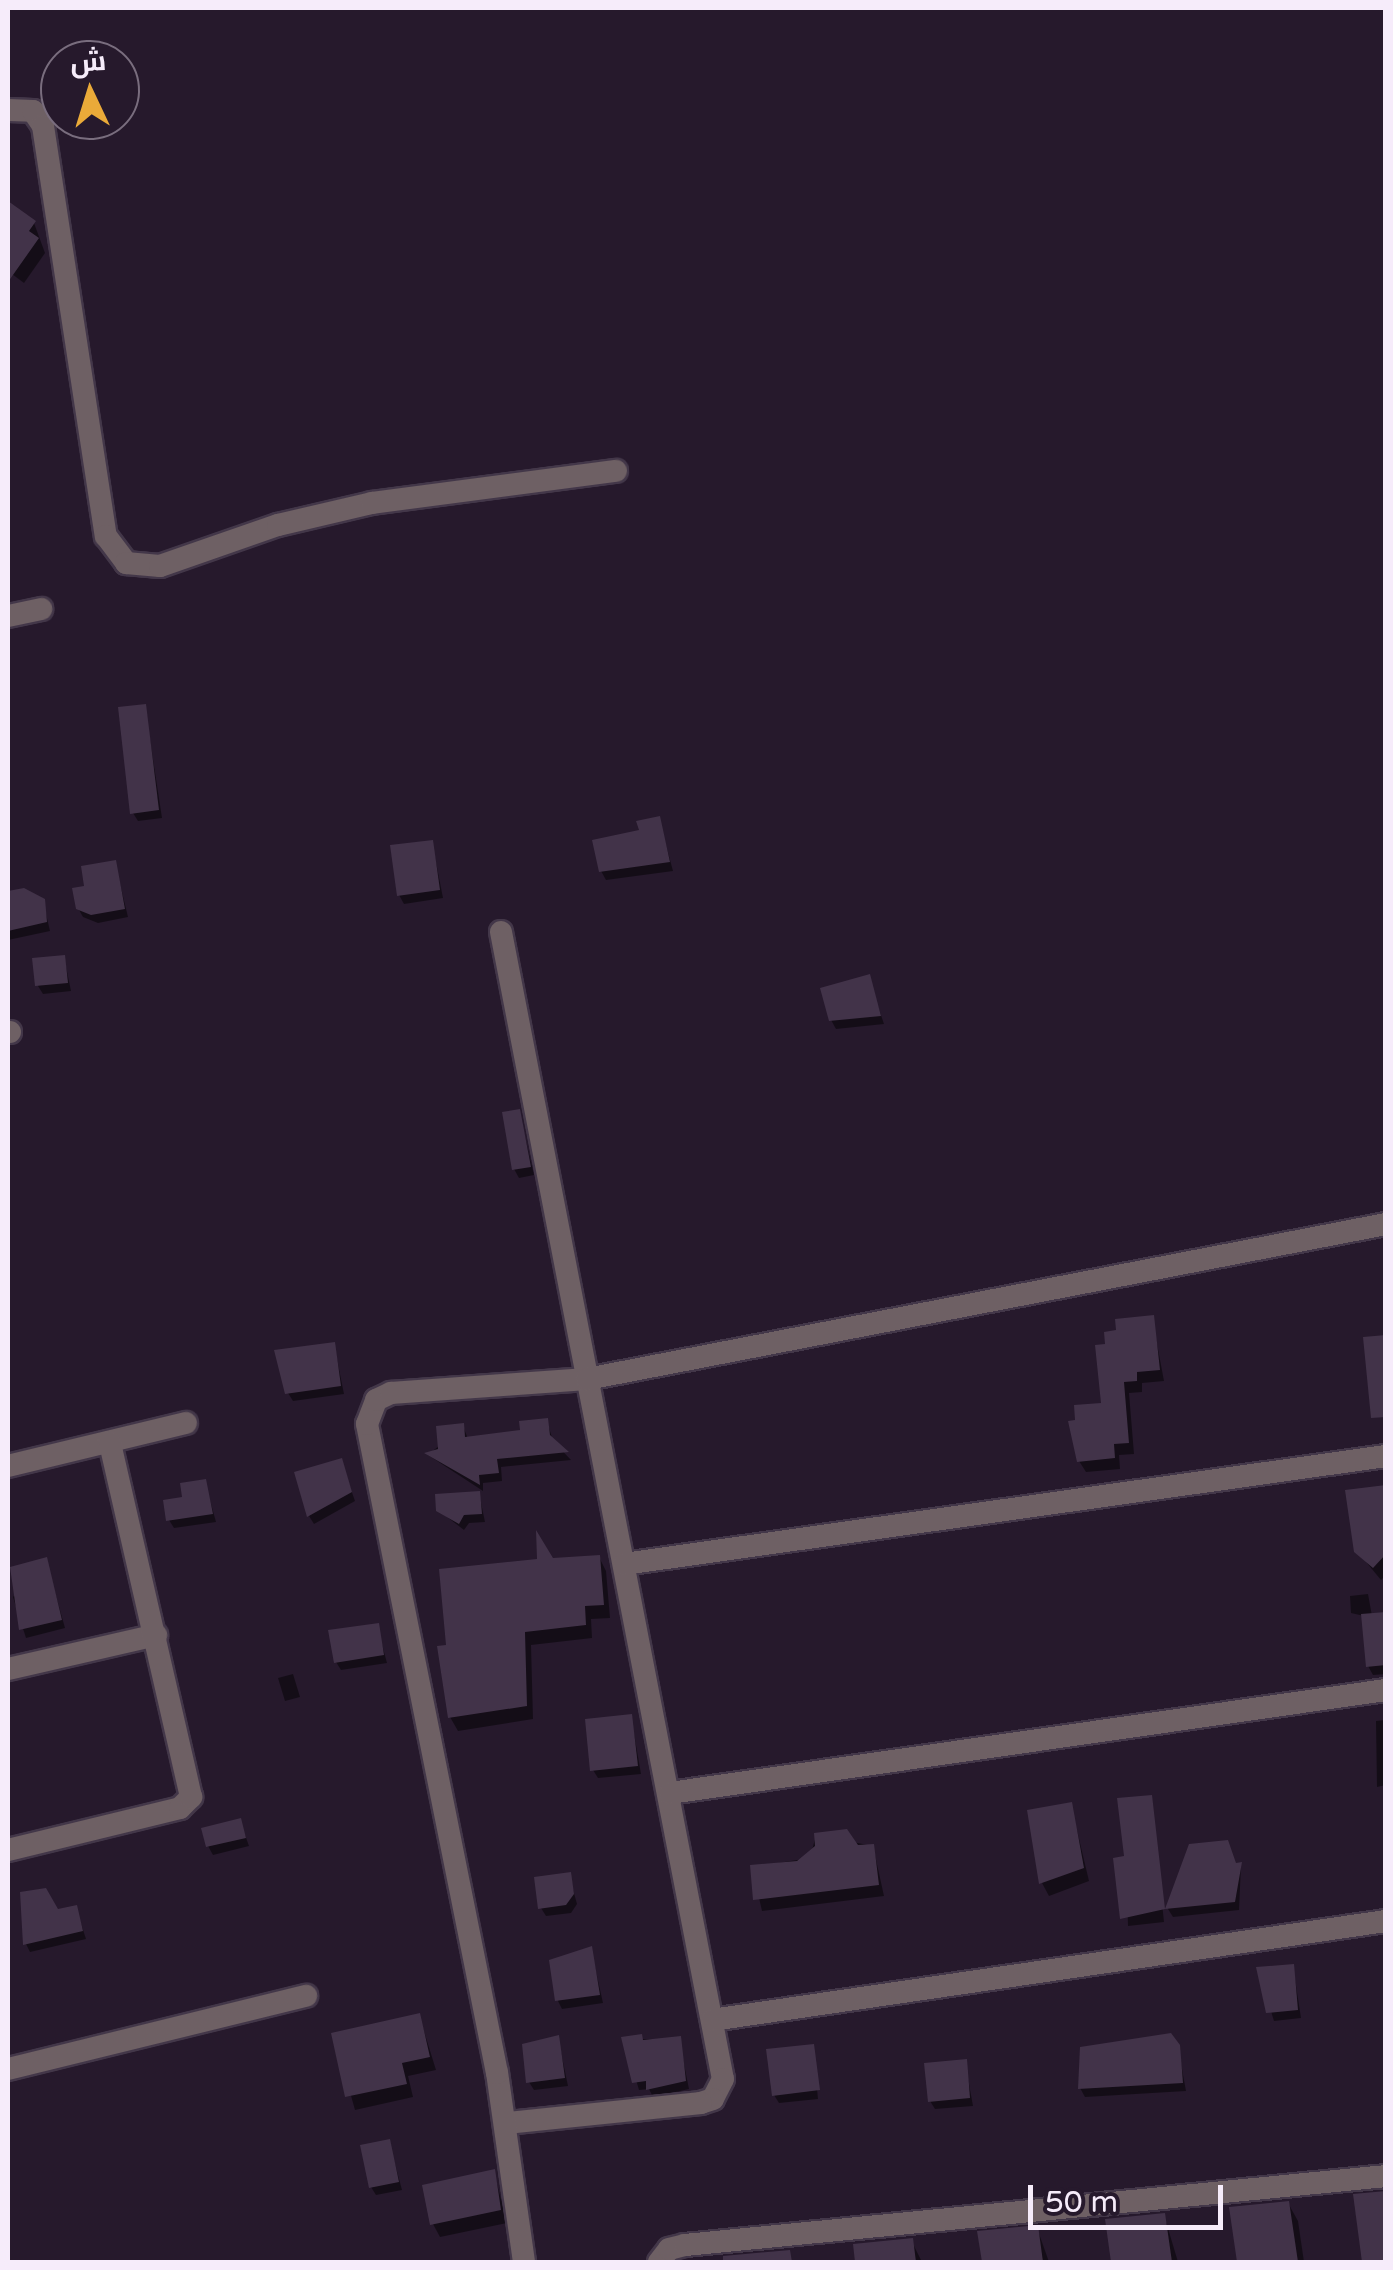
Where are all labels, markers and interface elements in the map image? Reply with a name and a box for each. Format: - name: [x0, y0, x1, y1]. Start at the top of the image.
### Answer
- north arrow: [40, 40, 140, 140]
- text: ش: [69, 44, 107, 80]
- scale bar: [1033, 2165, 1228, 2227]
- text: 50 m: [1045, 2184, 1118, 2221]

